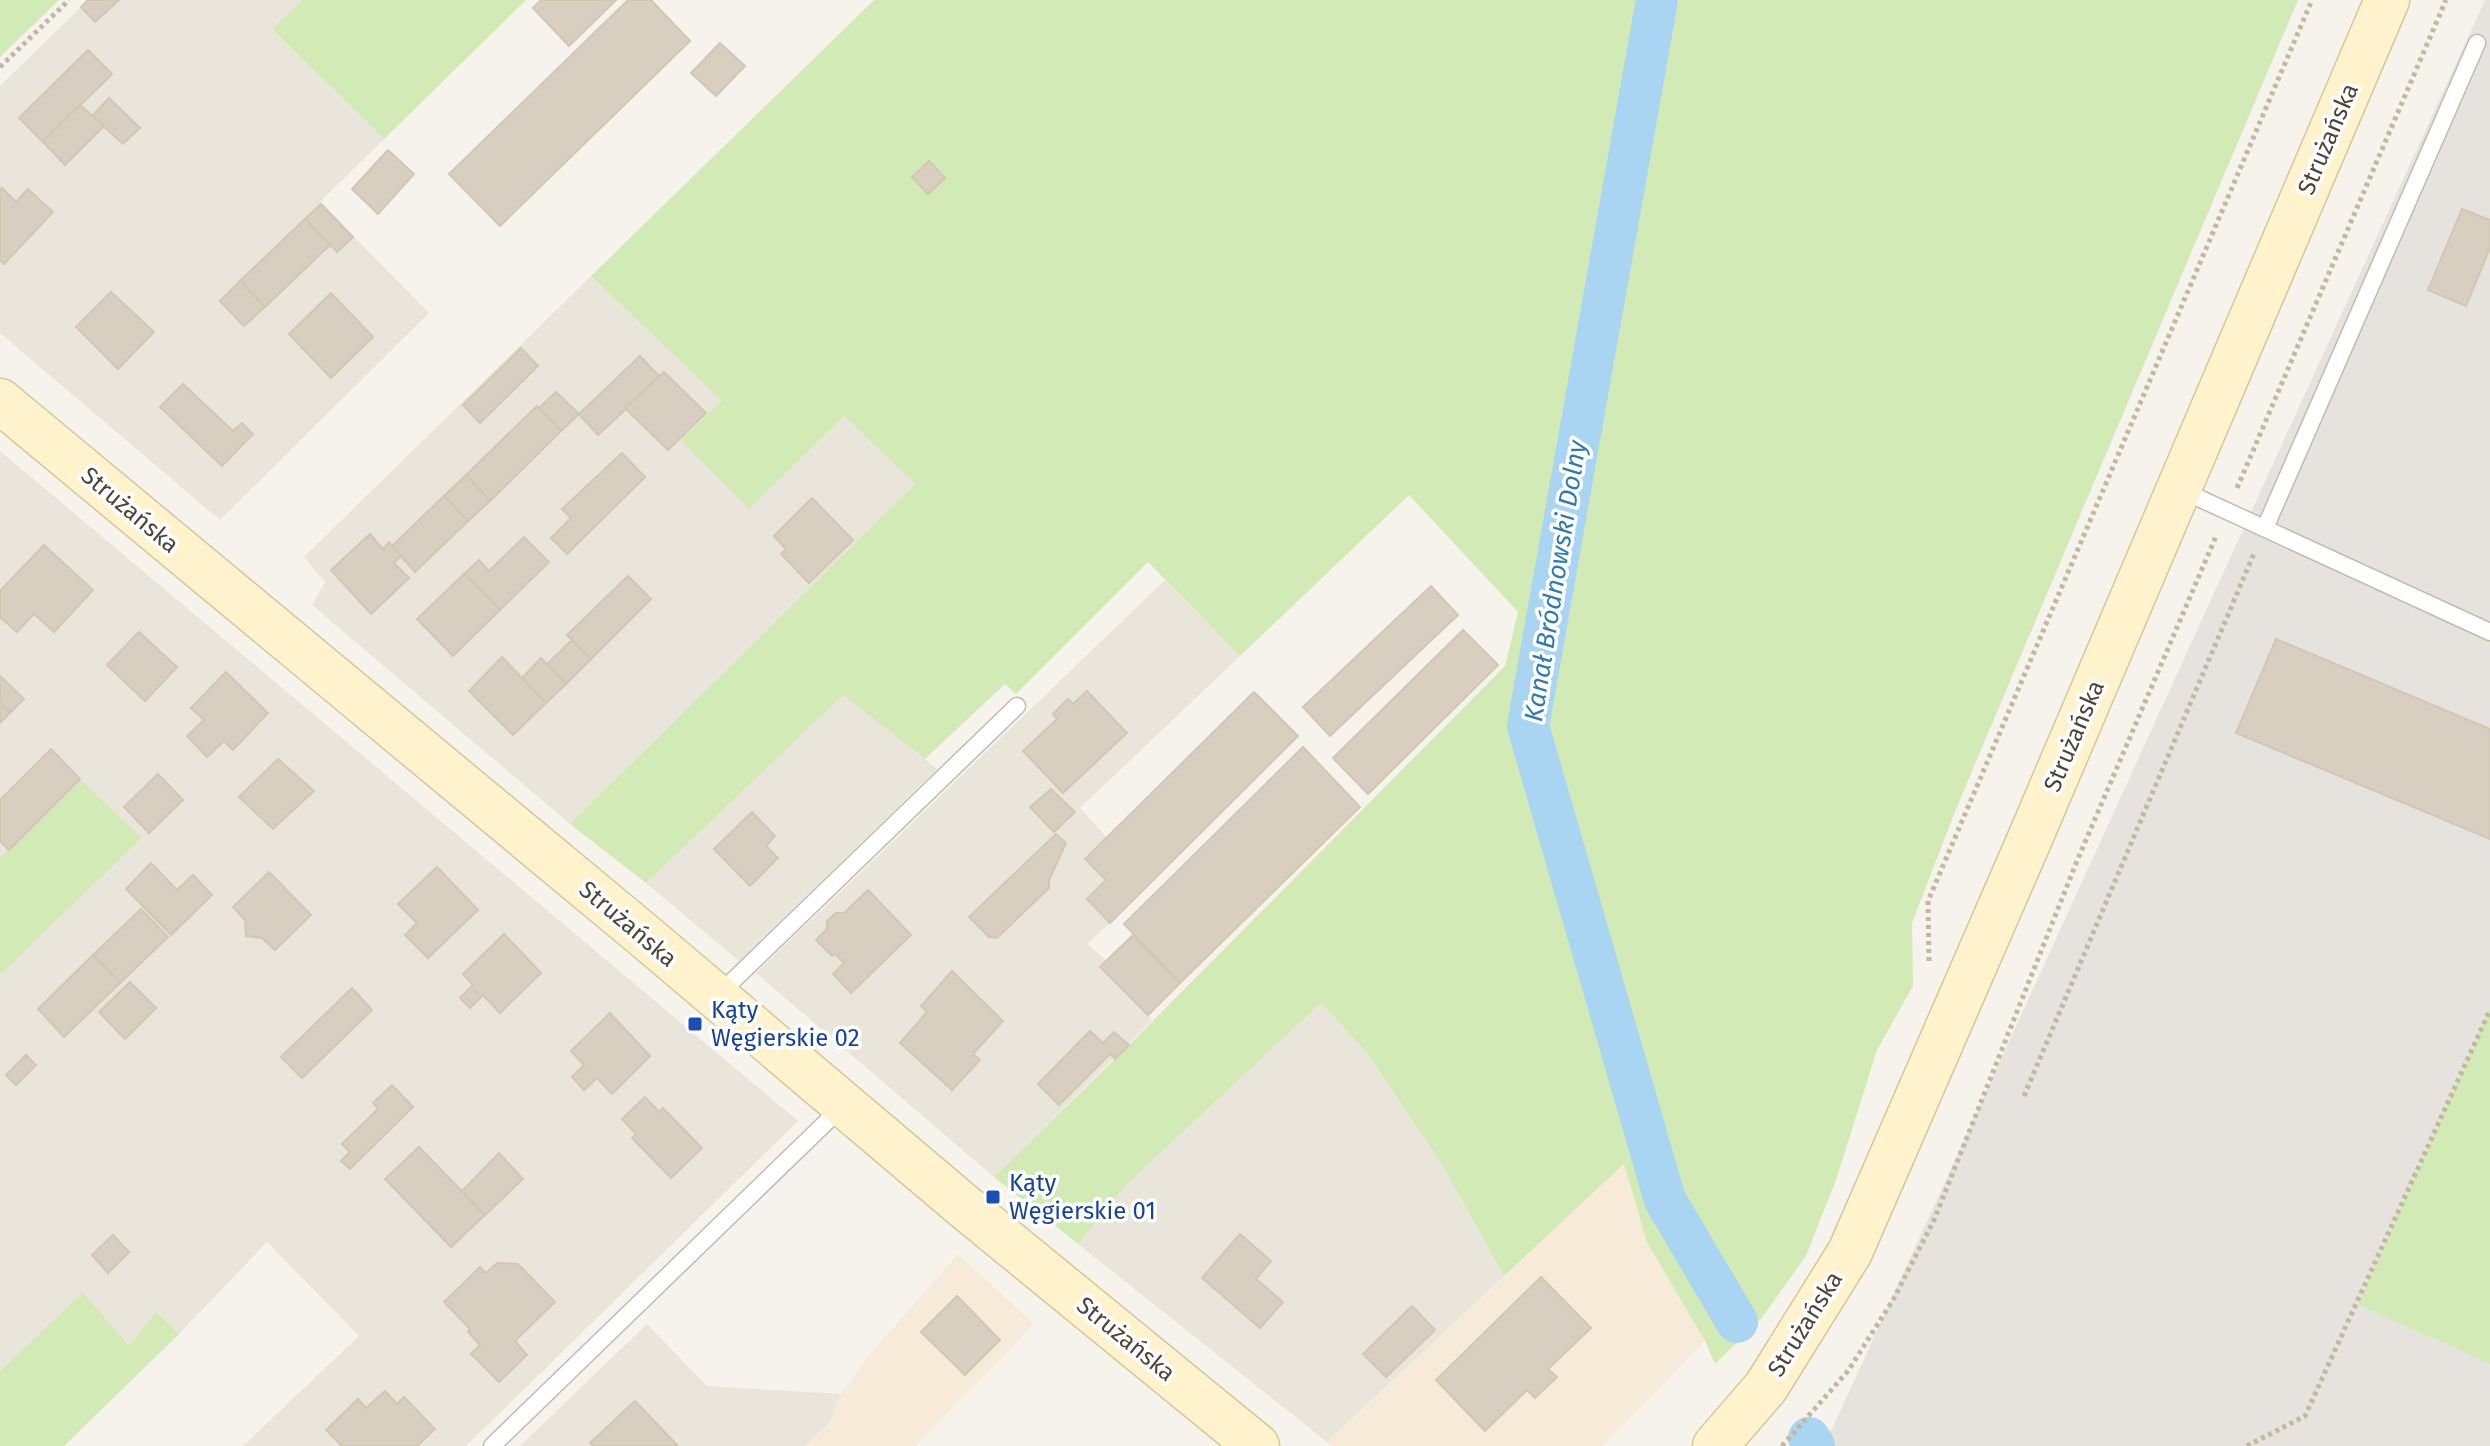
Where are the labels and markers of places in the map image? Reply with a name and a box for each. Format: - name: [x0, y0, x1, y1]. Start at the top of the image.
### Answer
- place label: Kąty Węgierskie 02: [711, 996, 860, 1052]
- marker: Kąty Węgierskie 02: [686, 1015, 704, 1033]
- place label: Kąty Węgierskie 01: [1009, 1169, 1156, 1225]
- marker: Kąty Węgierskie 01: [984, 1188, 1002, 1206]

